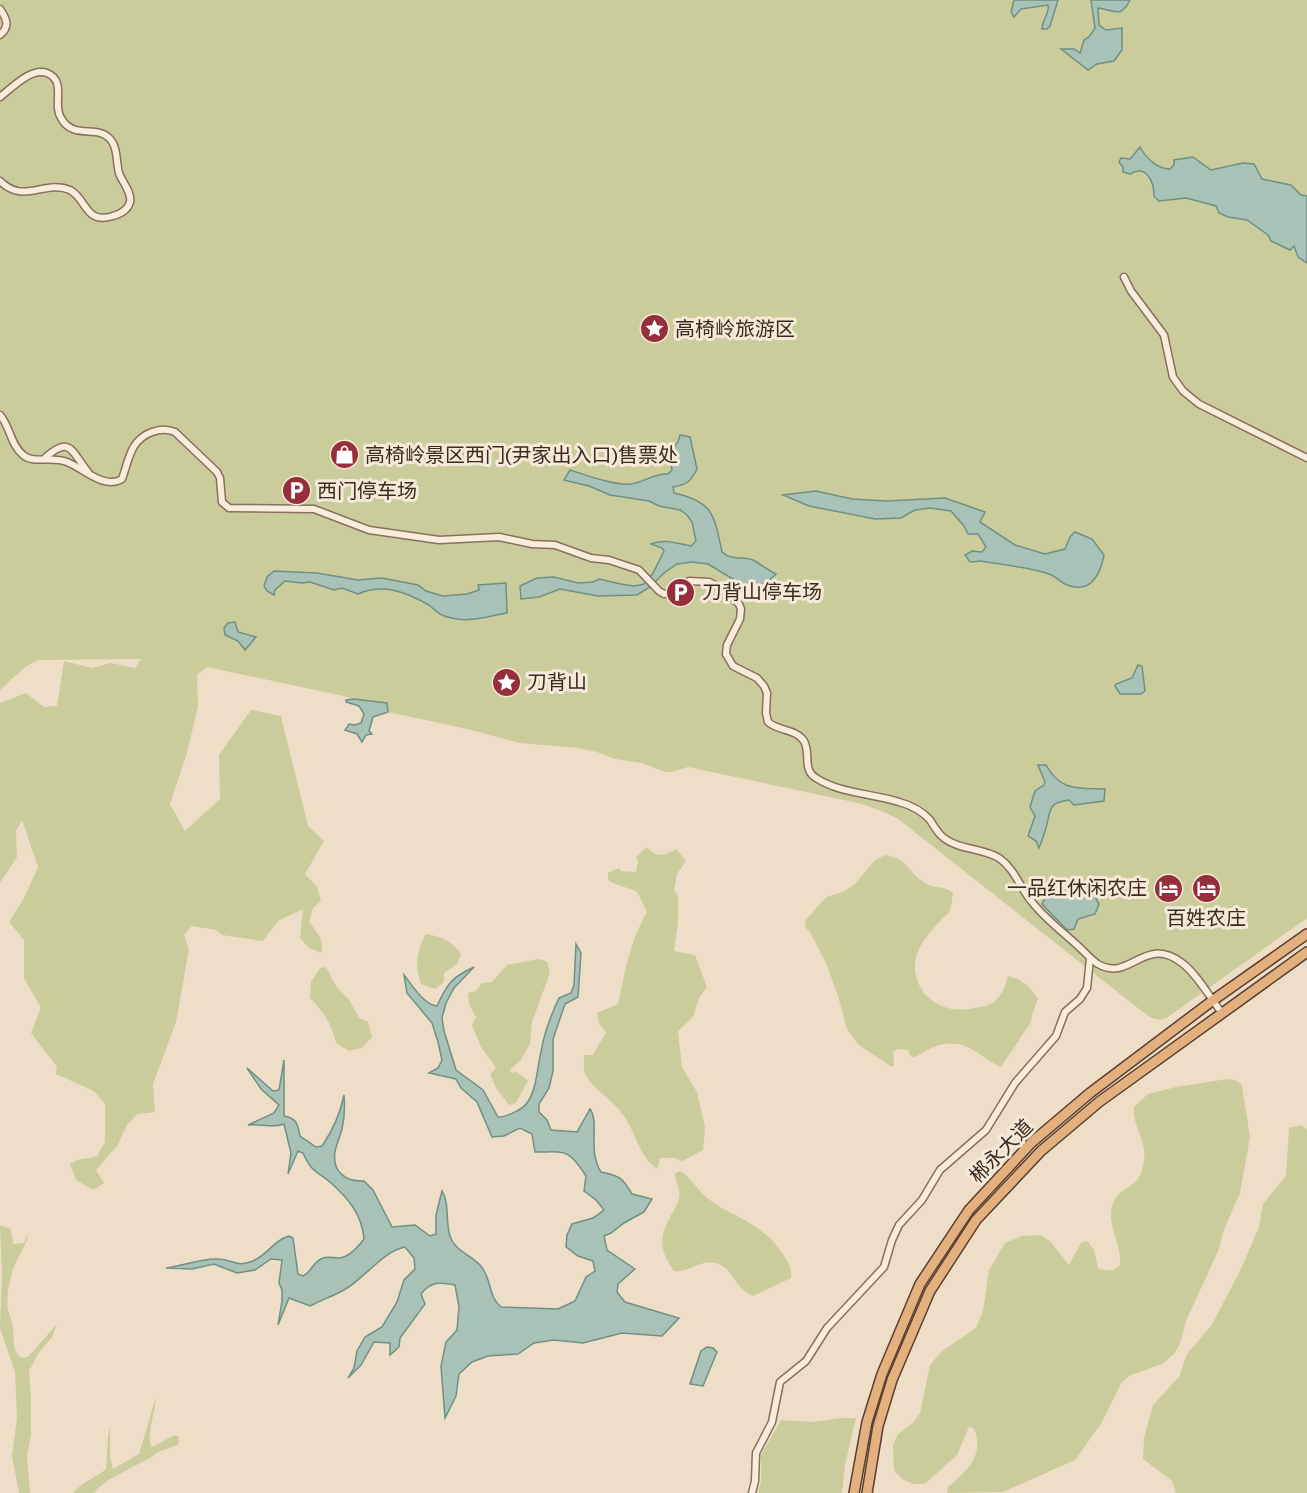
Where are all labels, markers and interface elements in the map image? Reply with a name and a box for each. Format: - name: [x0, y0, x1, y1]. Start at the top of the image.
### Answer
- place icon: 高椅岭旅游区: [638, 313, 670, 345]
- place label: 高椅岭旅游区: [675, 317, 795, 341]
- shop icon: 高椅岭景区西门(尹家出入口)售票处: [328, 439, 360, 471]
- place label: 高椅岭景区西门(尹家出入口)售票处: [365, 443, 678, 467]
- parking icon: 西门停车场: [280, 475, 312, 507]
- place label: 西门停车场: [317, 479, 417, 503]
- parking icon: 刀背山停车场: [665, 576, 697, 608]
- place label: 刀背山停车场: [702, 580, 822, 604]
- place icon: 刀背山: [490, 666, 522, 698]
- place label: 刀背山: [527, 670, 587, 694]
- hotel icon: 一品红休闲农庄: [1152, 872, 1184, 904]
- hotel icon: 百姓农庄: [1190, 872, 1222, 904]
- place label: 一品红休闲农庄: [1007, 876, 1147, 900]
- place label: 百姓农庄: [1166, 906, 1246, 930]
- street label: 郴永大道: [964, 1114, 1038, 1188]

